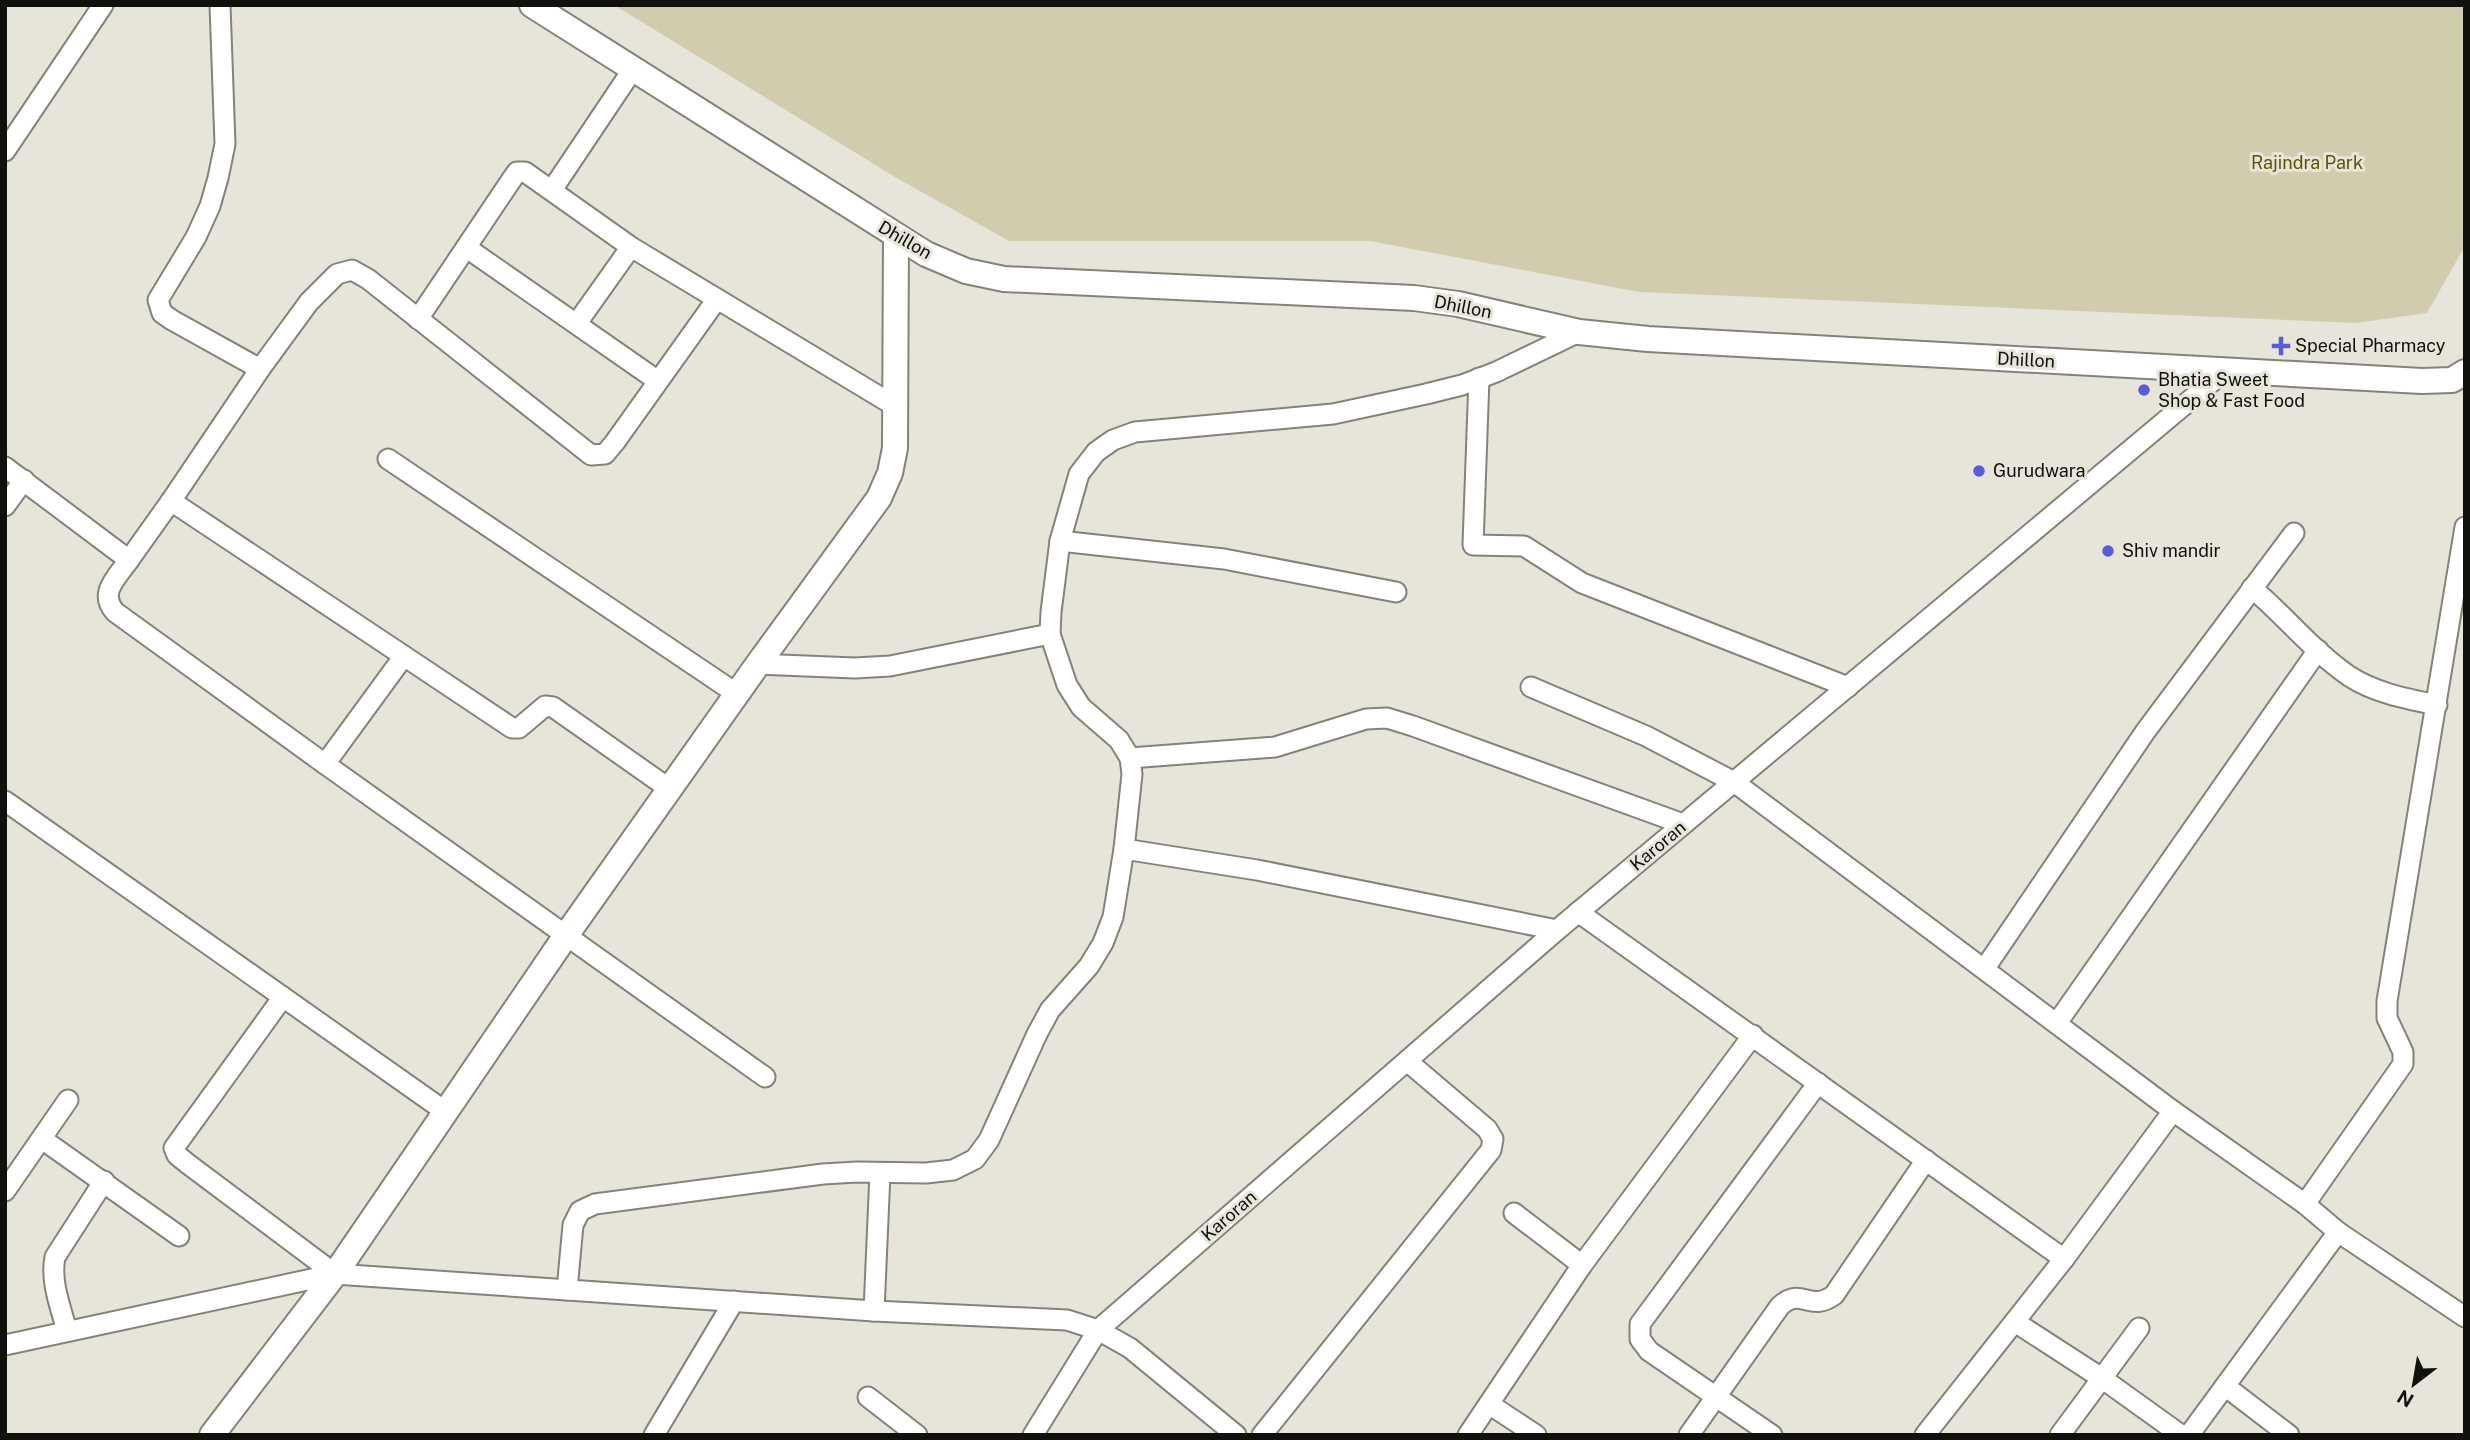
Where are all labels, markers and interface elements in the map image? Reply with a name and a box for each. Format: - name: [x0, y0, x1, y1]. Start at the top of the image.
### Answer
- park label: Rajindra Park: [2251, 152, 2363, 173]
- street label: Dhillon: [875, 216, 936, 263]
- street label: Dhillon: [1433, 291, 1494, 322]
- place label: Special Pharmacy: [2295, 335, 2446, 356]
- marker: Special Pharmacy: [2273, 338, 2289, 354]
- street label: Dhillon: [1996, 347, 2056, 372]
- place label: Bhatia Sweet Shop & Fast Food: [2158, 369, 2305, 411]
- marker: Bhatia Sweet Shop & Fast Food: [2136, 382, 2152, 398]
- place label: Gurudwara: [1993, 460, 2085, 481]
- marker: Gurudwara: [1971, 463, 1987, 479]
- place label: Shiv mandir: [2122, 540, 2221, 561]
- marker: Shiv mandir: [2100, 543, 2116, 559]
- street label: Karoran: [1626, 816, 1690, 875]
- street label: Karoran: [1197, 1186, 1261, 1245]
- north arrow: [2379, 1349, 2449, 1419]
- text: N: [2393, 1385, 2417, 1412]

